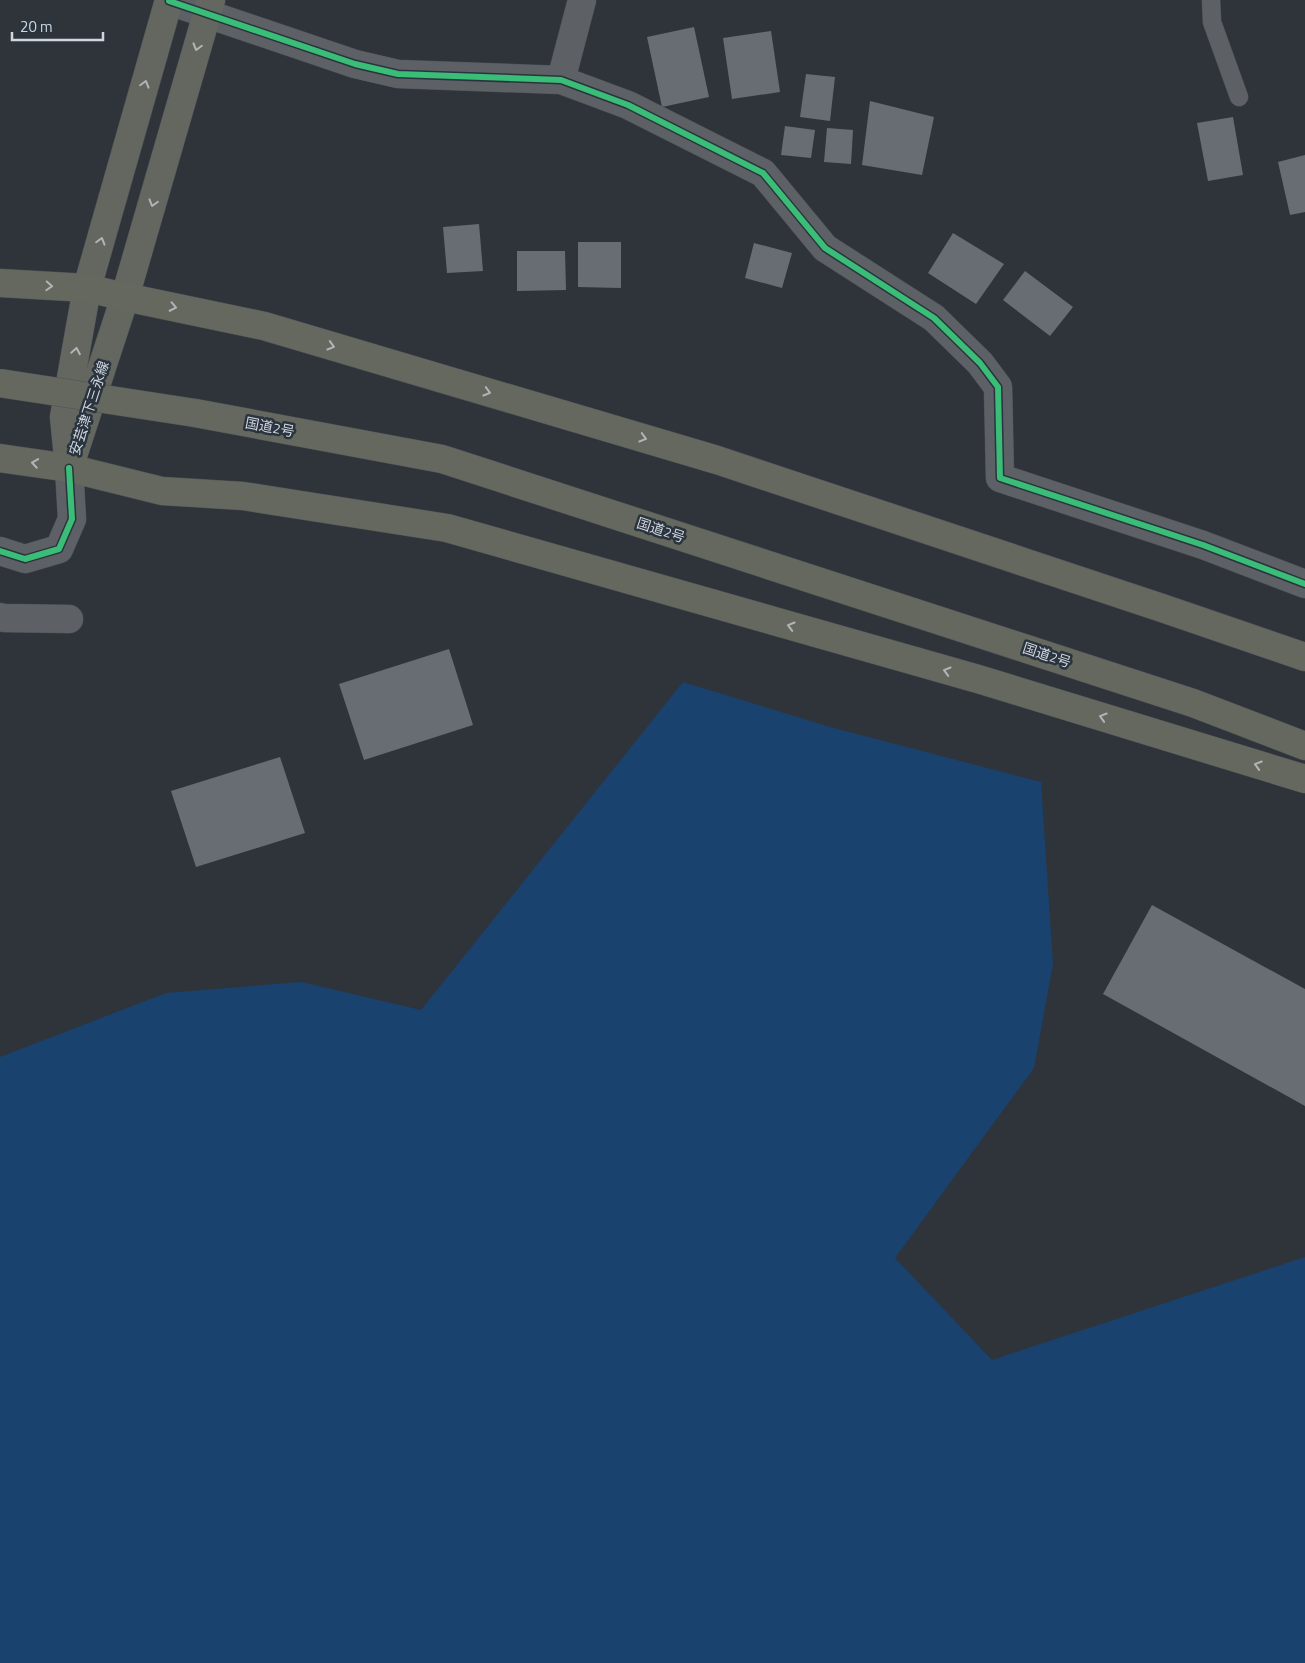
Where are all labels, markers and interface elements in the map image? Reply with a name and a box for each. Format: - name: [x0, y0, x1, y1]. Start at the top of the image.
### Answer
- scale bar: [12, 10, 104, 42]
- text: 20 m: [20, 15, 53, 38]
- one-way arrow: [193, 42, 203, 50]
- one-way arrow: [139, 80, 150, 89]
- one-way arrow: [148, 198, 158, 207]
- one-way arrow: [95, 237, 105, 245]
- one-way arrow: [45, 280, 53, 291]
- one-way arrow: [169, 301, 178, 312]
- one-way arrow: [326, 340, 334, 350]
- one-way arrow: [71, 347, 81, 355]
- street label: 安芸津下三永線: [63, 358, 114, 458]
- one-way arrow: [482, 386, 490, 396]
- street label: 国道2号: [244, 411, 297, 442]
- one-way arrow: [638, 432, 646, 442]
- one-way arrow: [30, 458, 38, 469]
- street label: 国道2号: [634, 512, 688, 547]
- one-way arrow: [787, 621, 795, 632]
- street label: 国道2号: [1020, 637, 1074, 672]
- one-way arrow: [944, 666, 952, 676]
- one-way arrow: [1099, 713, 1108, 723]
- one-way arrow: [1255, 760, 1263, 770]

